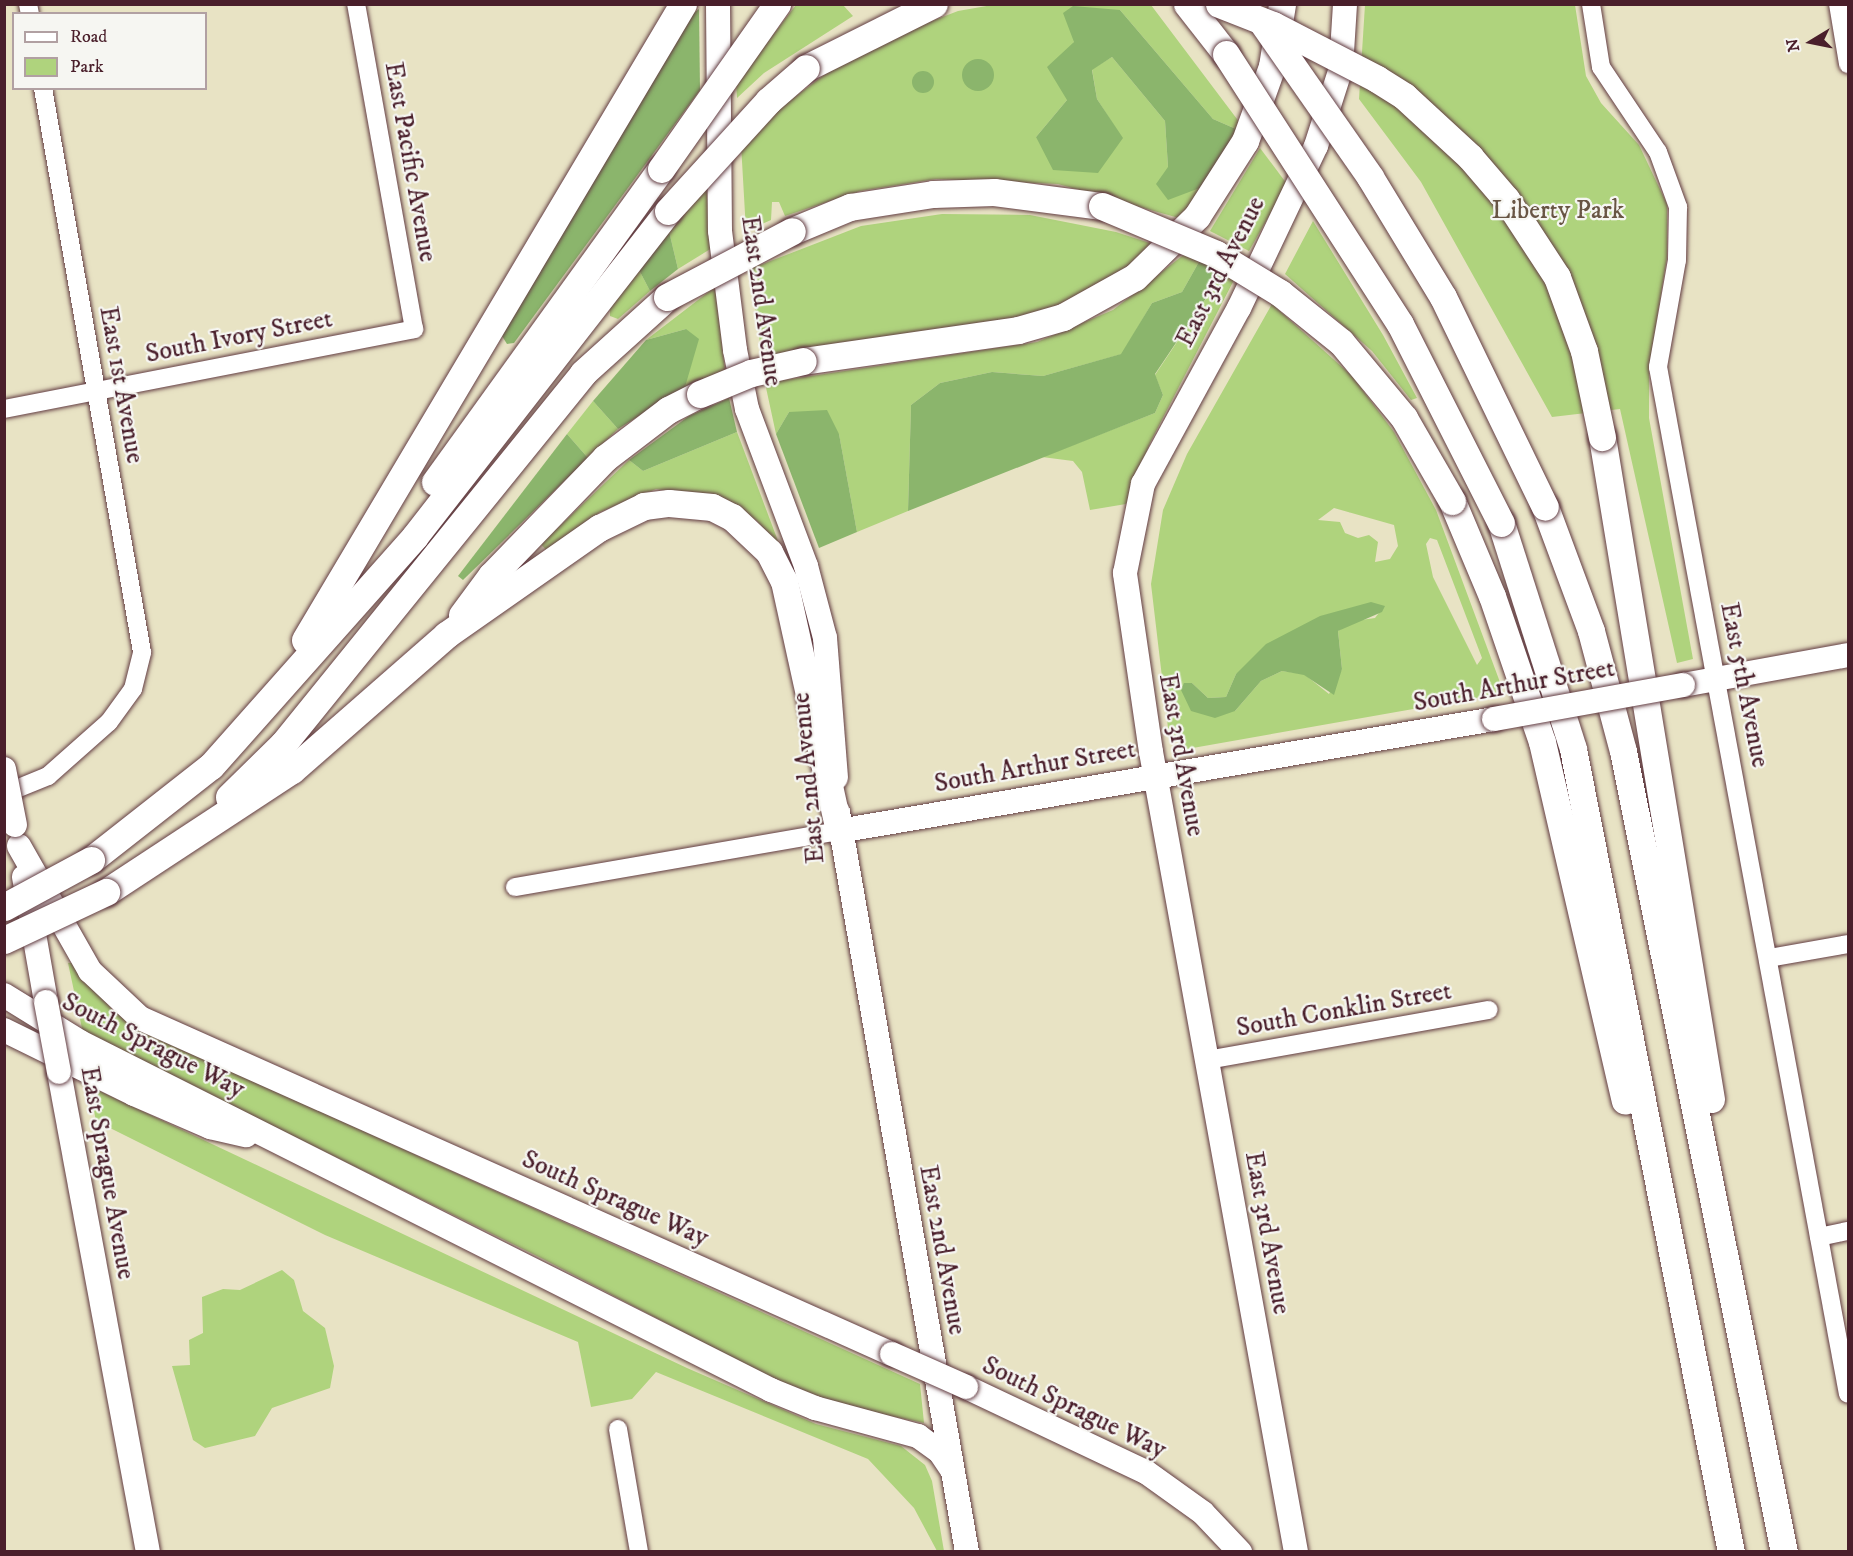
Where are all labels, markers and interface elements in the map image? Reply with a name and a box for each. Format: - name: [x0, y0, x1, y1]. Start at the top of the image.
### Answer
- legend: [12, 12, 207, 90]
- north arrow: [1781, 12, 1841, 72]
- text: Road: [70, 26, 107, 48]
- text: N: [1782, 37, 1804, 53]
- text: Park: [70, 56, 104, 78]
- street label: East Pacific Avenue: [377, 60, 443, 264]
- street label: East 3rd Avenue: [1170, 191, 1272, 353]
- park label: Liberty Park: [1492, 195, 1624, 227]
- street label: East 2nd Avenue: [734, 214, 788, 388]
- street label: East 1st Avenue: [92, 304, 150, 466]
- street label: South Ivory Street: [143, 304, 335, 370]
- street label: East 5th Avenue: [1713, 600, 1775, 770]
- street label: South Arthur Street: [1411, 653, 1617, 719]
- street label: East 3rd Avenue: [1151, 671, 1211, 839]
- street label: East 2nd Avenue: [786, 691, 832, 865]
- street label: South Arthur Street: [932, 734, 1138, 800]
- street label: South Conklin Street: [1234, 976, 1454, 1044]
- street label: South Sprague Way: [56, 987, 250, 1105]
- street label: East Sprague Avenue: [73, 1064, 141, 1282]
- street label: South Sprague Way: [517, 1144, 713, 1254]
- street label: East 3rd Avenue: [1237, 1149, 1297, 1317]
- street label: East 2nd Avenue: [912, 1163, 972, 1337]
- street label: South Sprague Way: [977, 1350, 1171, 1466]

